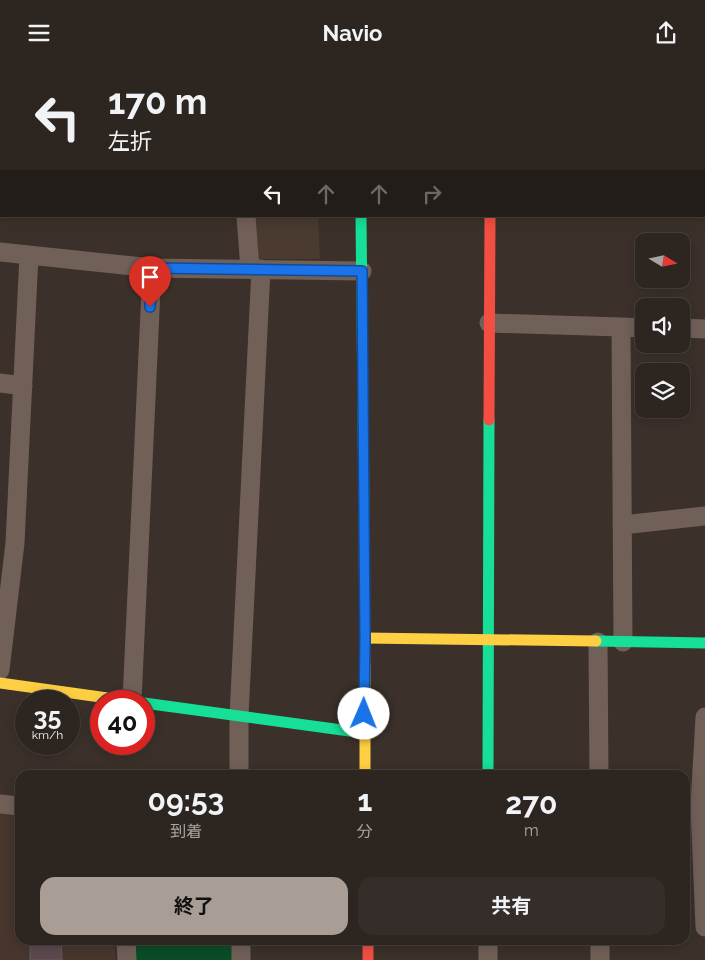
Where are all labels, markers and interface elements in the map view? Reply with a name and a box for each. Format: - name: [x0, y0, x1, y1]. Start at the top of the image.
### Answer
- icon: menu: [25, 19, 53, 47]
- icon: share: [652, 19, 680, 47]
- text: Navio: [323, 20, 382, 46]
- text: 170 m: [108, 81, 207, 122]
- icon: left: [25, 85, 90, 150]
- text: 左折: [108, 128, 152, 154]
- icon: left: [259, 180, 287, 208]
- icon: ahead: [312, 180, 340, 208]
- icon: ahead: [365, 180, 393, 208]
- icon: right: [418, 180, 446, 208]
- north arrow: [635, 233, 690, 287]
- map controls: [635, 233, 690, 418]
- pin: [129, 256, 171, 307]
- icon: arrive: [136, 263, 164, 291]
- button: sound: [635, 298, 690, 353]
- button: layers: [635, 363, 690, 418]
- position arrow: [337, 687, 389, 739]
- speed limit sign: 40: [90, 690, 155, 755]
- text: 35: [34, 701, 61, 731]
- text: km/h: [32, 728, 63, 742]
- text: 09:53: [147, 783, 224, 818]
- text: 1: [357, 783, 372, 818]
- text: 270: [505, 786, 558, 821]
- text: m: [524, 821, 539, 840]
- text: 到着: [170, 822, 202, 841]
- text: 分: [357, 822, 373, 841]
- button: 終了: [40, 877, 348, 935]
- button: 共有: [358, 877, 665, 935]

